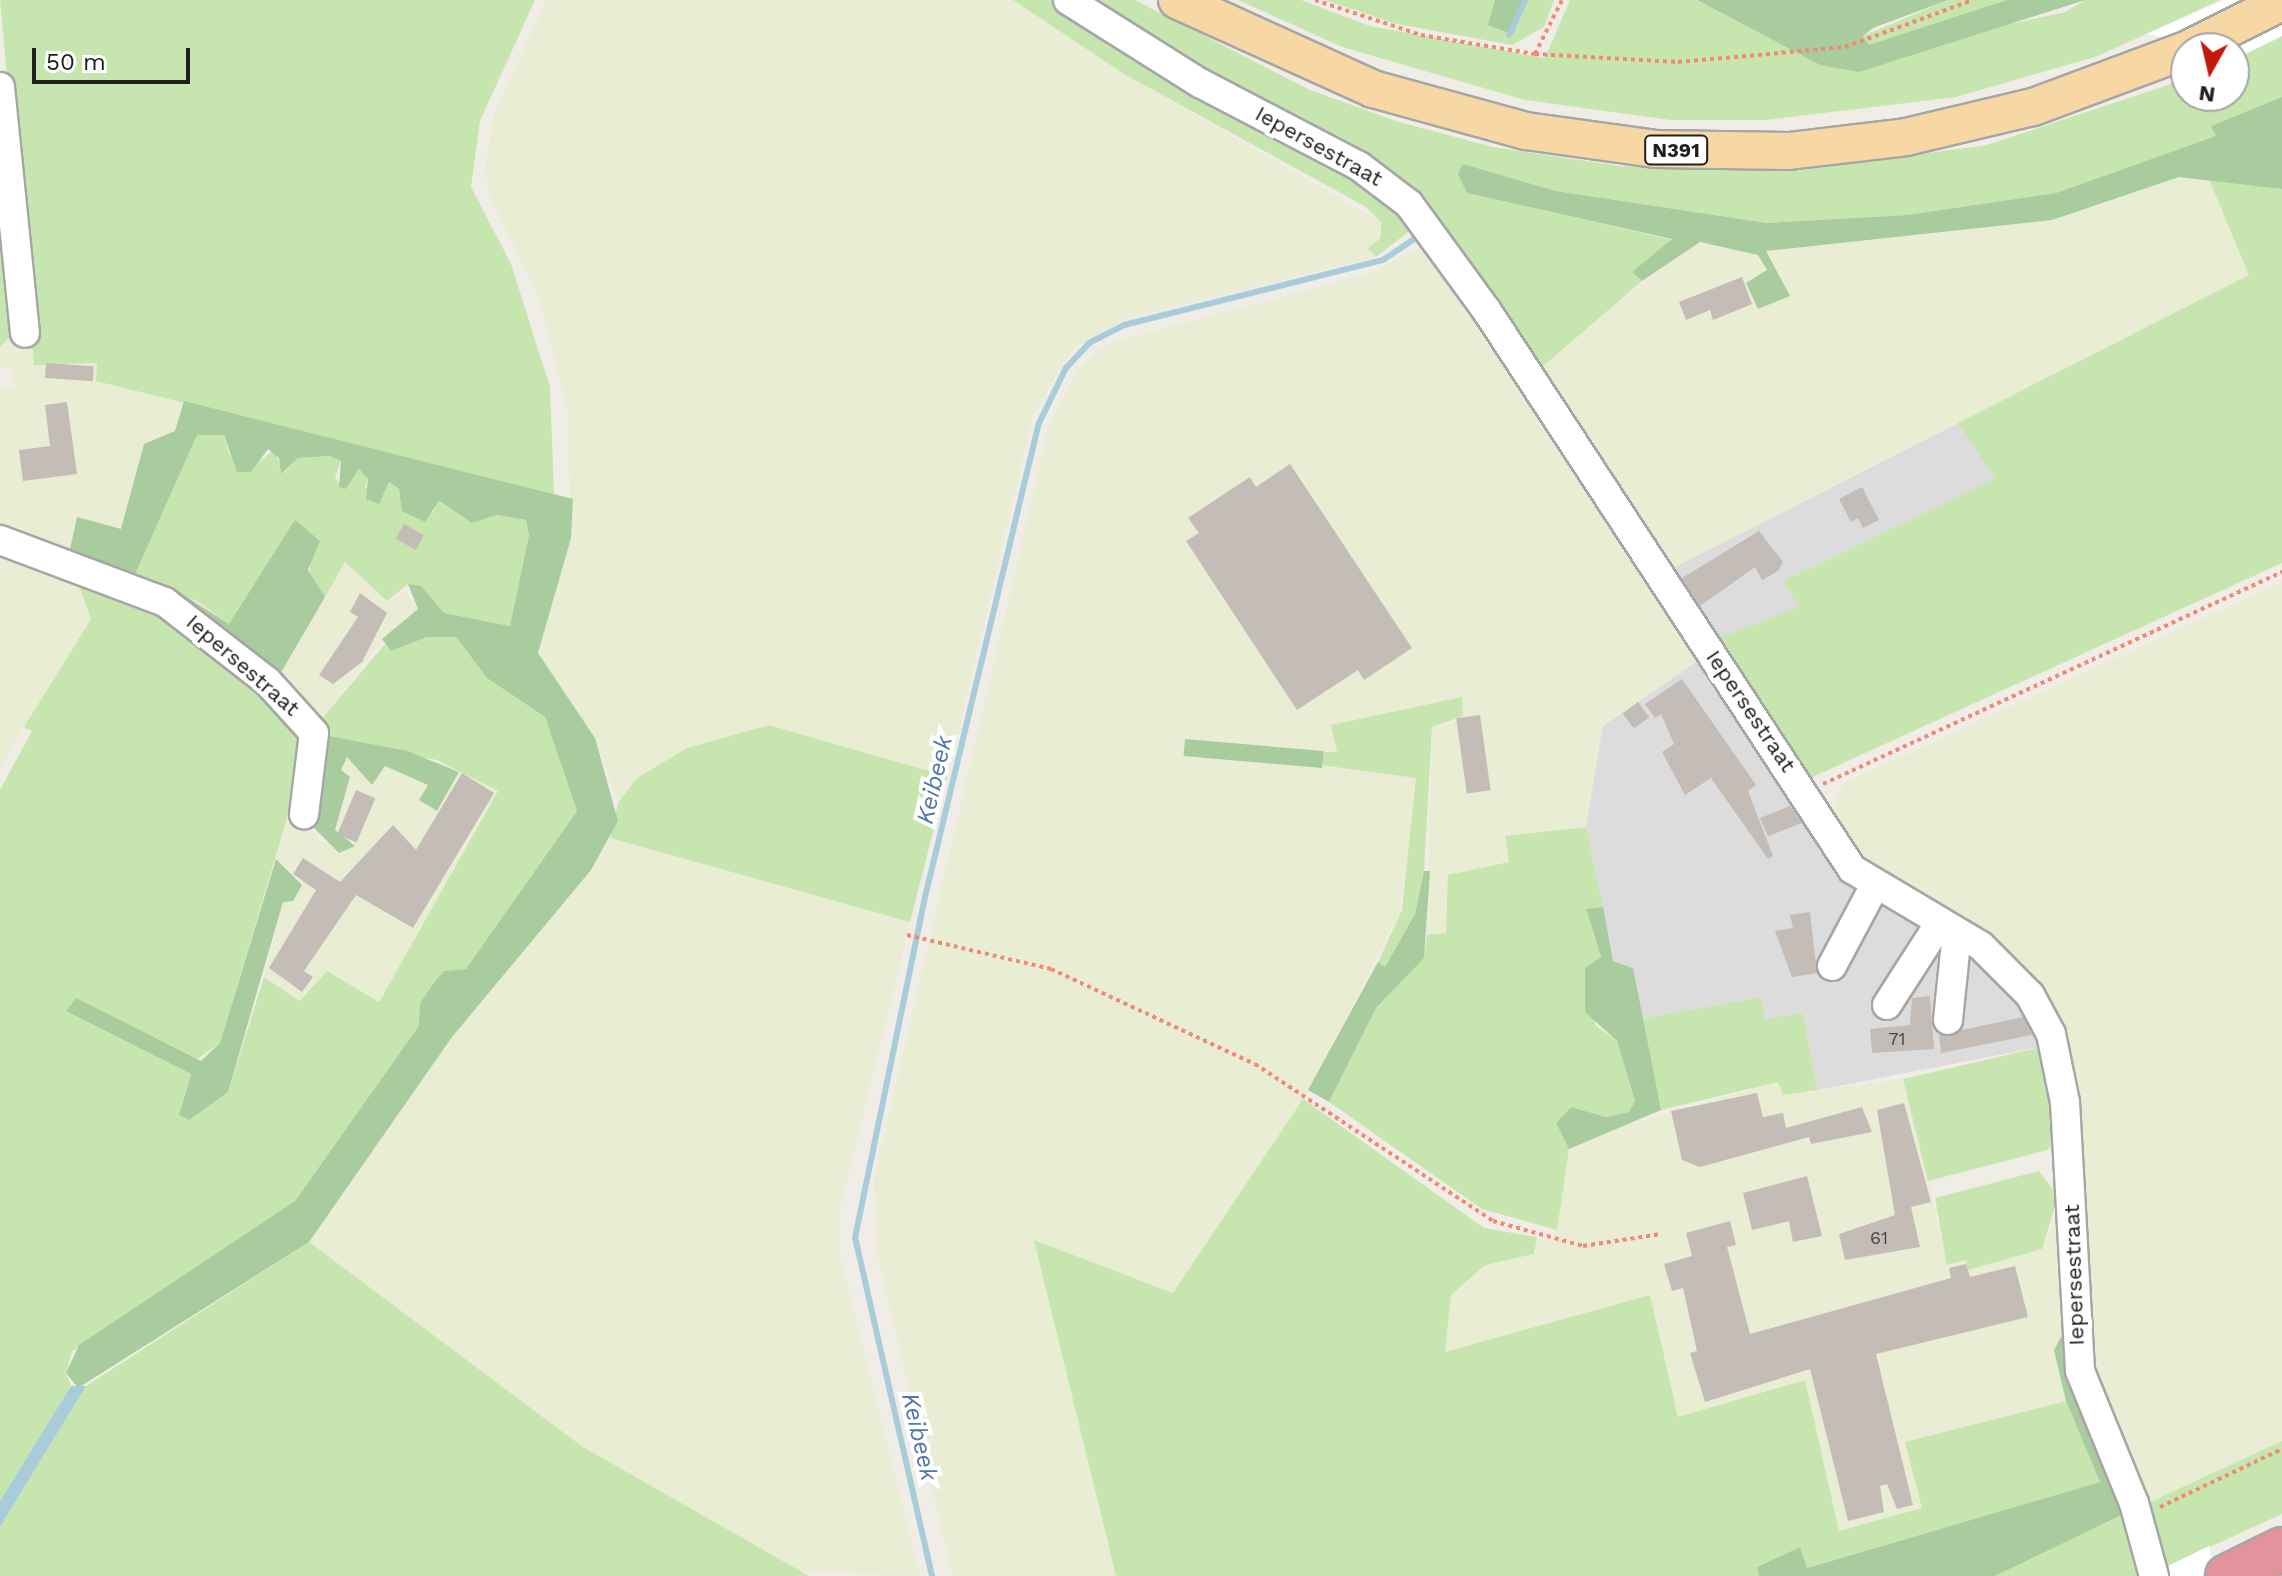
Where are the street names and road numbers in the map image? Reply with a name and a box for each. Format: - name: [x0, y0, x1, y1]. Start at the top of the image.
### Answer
- street label: Iepersestraat: [1251, 100, 1387, 192]
- road number: N391: [1644, 134, 1708, 166]
- street label: Iepersestraat: [181, 609, 305, 721]
- street label: Iepersestraat: [1700, 645, 1802, 777]
- street label: Iepersestraat: [2058, 1204, 2090, 1346]

